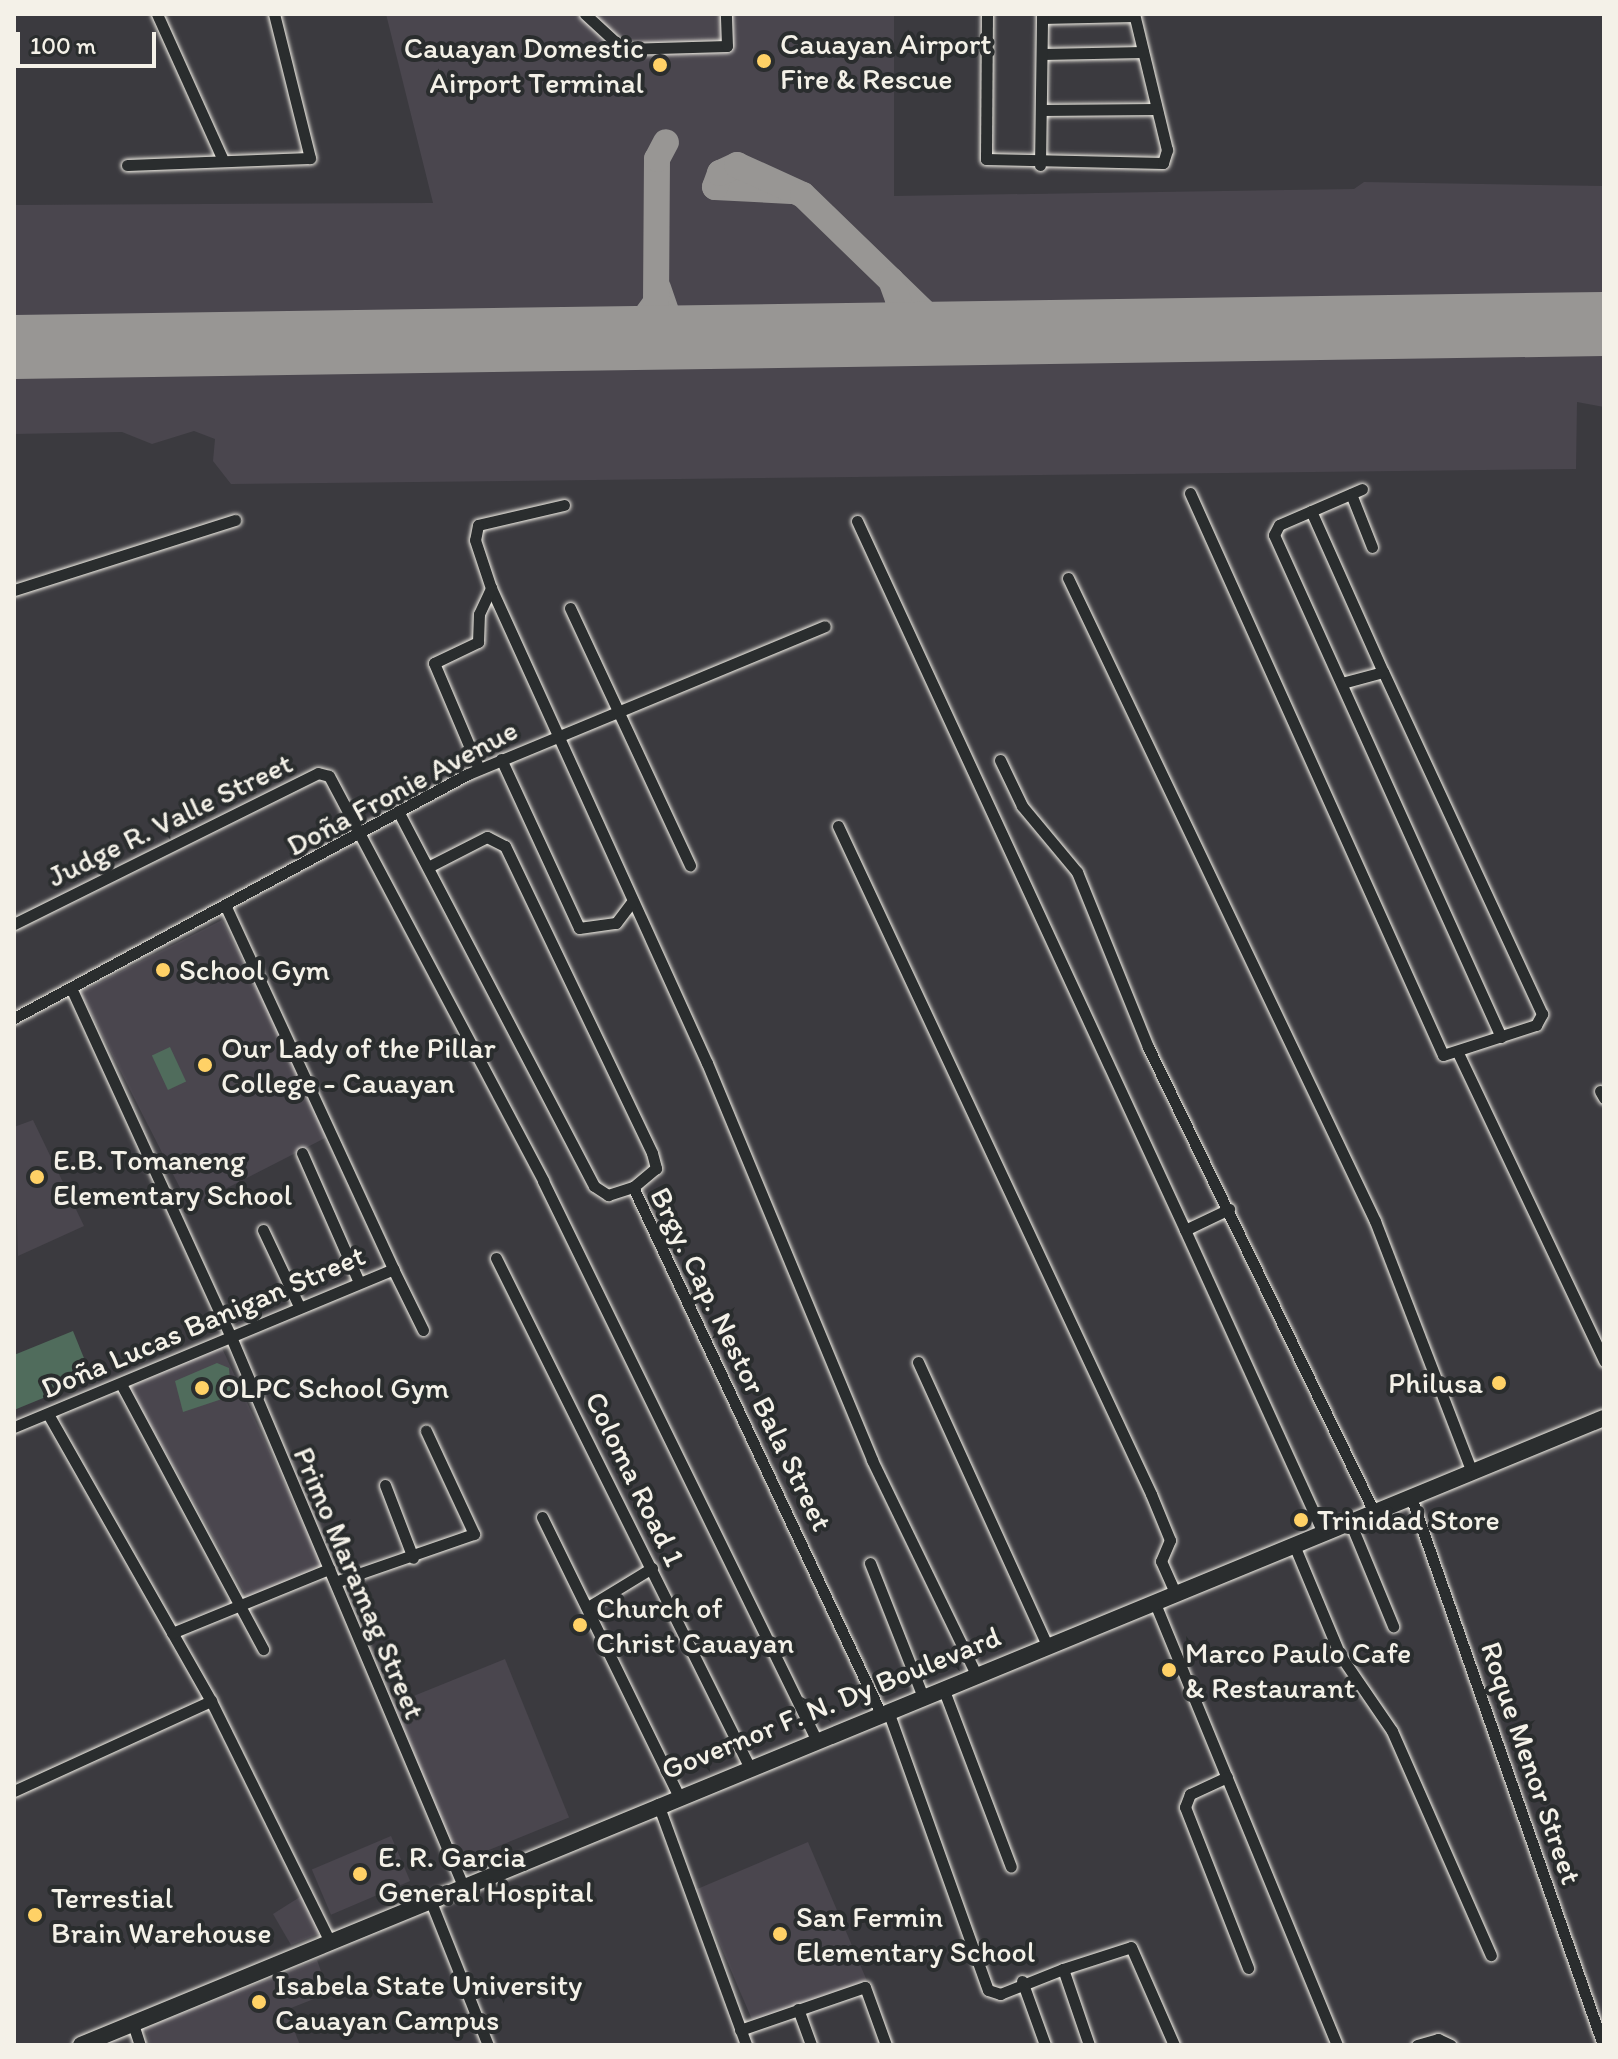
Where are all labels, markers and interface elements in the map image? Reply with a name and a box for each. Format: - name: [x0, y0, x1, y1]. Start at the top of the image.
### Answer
- scale bar: [20, 16, 160, 66]
- place label: Cauayan Airport Fire & Rescue: [780, 26, 991, 96]
- place label: Cauayan Domestic Airport Terminal: [404, 30, 644, 100]
- text: 100 m: [30, 31, 96, 60]
- marker: Cauayan Airport Fire & Rescue: [755, 52, 773, 70]
- marker: Cauayan Domestic Airport Terminal: [651, 56, 669, 74]
- street label: Doña Fronie Avenue: [281, 712, 523, 864]
- street label: Judge R. Valle Street: [43, 746, 297, 894]
- place label: School Gym: [179, 952, 330, 988]
- marker: School Gym: [154, 961, 172, 979]
- place label: Our Lady of the Pillar College - Cauayan: [221, 1030, 496, 1100]
- marker: Our Lady of the Pillar College - Cauayan: [196, 1056, 214, 1074]
- place label: E.B. Tomaneng Elementary School: [53, 1142, 292, 1212]
- marker: E.B. Tomaneng Elementary School: [28, 1168, 46, 1186]
- street label: Brgy. Cap. Nestor Bala Street: [642, 1182, 840, 1536]
- street label: Doña Lucas Banigan Street: [36, 1238, 370, 1406]
- place label: Philusa: [1388, 1365, 1483, 1401]
- place label: OLPC School Gym: [218, 1370, 449, 1406]
- marker: Philusa: [1490, 1374, 1508, 1392]
- marker: OLPC School Gym: [193, 1379, 211, 1397]
- street label: Coloma Road 1: [577, 1386, 693, 1572]
- street label: Primo Maramag Street: [286, 1443, 432, 1723]
- place label: Trinidad Store: [1317, 1502, 1499, 1538]
- marker: Trinidad Store: [1292, 1511, 1310, 1529]
- place label: Church of Christ Cauayan: [596, 1590, 794, 1660]
- marker: Church of Christ Cauayan: [571, 1616, 589, 1634]
- street label: Governor F. N. Dy Boulevard: [656, 1618, 1006, 1788]
- place label: Marco Paulo Cafe & Restaurant: [1185, 1635, 1411, 1706]
- street label: Roque Menor Street: [1473, 1637, 1589, 1889]
- marker: Marco Paulo Cafe & Restaurant: [1160, 1661, 1178, 1679]
- place label: E. R. Garcia General Hospital: [378, 1839, 594, 1910]
- marker: E. R. Garcia General Hospital: [349, 1863, 371, 1885]
- place label: Terrestial Brain Warehouse: [51, 1880, 270, 1950]
- place label: San Fermin Elementary School: [796, 1899, 1035, 1970]
- marker: Terrestial Brain Warehouse: [26, 1906, 44, 1924]
- marker: San Fermin Elementary School: [771, 1925, 789, 1943]
- place label: Isabela State University Cauayan Campus: [275, 1967, 583, 2038]
- marker: Isabela State University Cauayan Campus: [250, 1993, 268, 2011]

